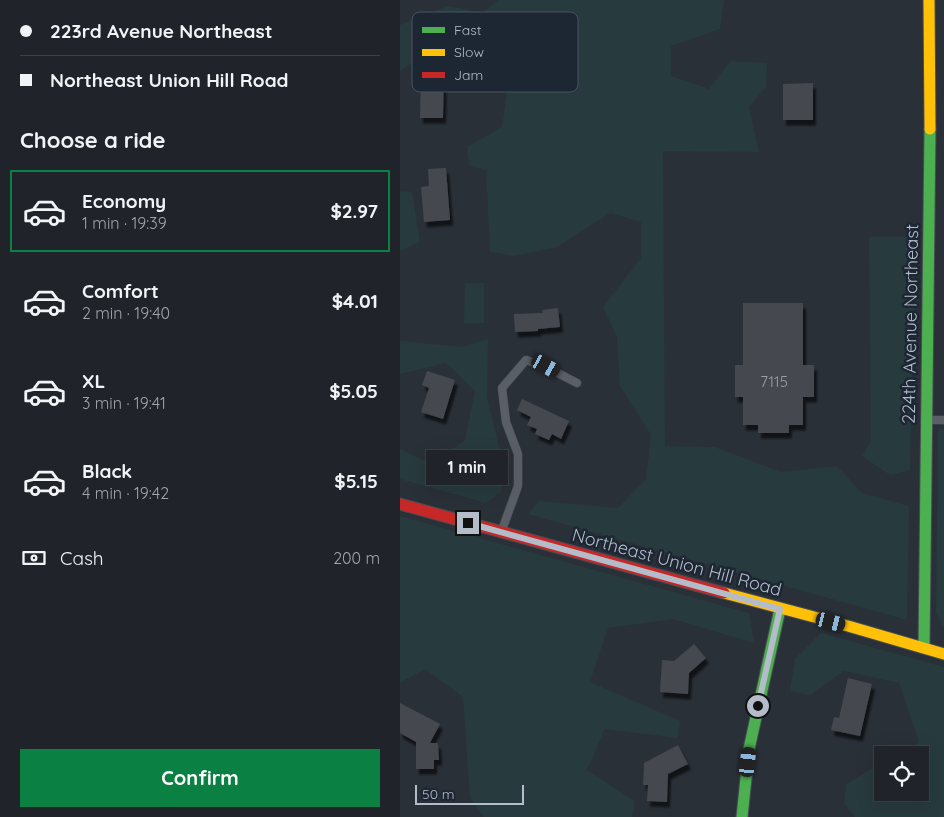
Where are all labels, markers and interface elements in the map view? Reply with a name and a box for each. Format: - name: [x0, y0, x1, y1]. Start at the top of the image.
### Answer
- legend: [412, 12, 578, 92]
- text: 223rd Avenue Northeast: [50, 19, 272, 43]
- text: Fast: [454, 21, 482, 39]
- text: Slow: [454, 43, 484, 61]
- text: Jam: [454, 66, 483, 84]
- text: Northeast Union Hill Road: [50, 68, 289, 92]
- text: Choose a ride: [20, 126, 165, 154]
- icon: car: [22, 189, 67, 234]
- text: Economy: [82, 189, 166, 213]
- text: $2.97: [330, 199, 378, 223]
- text: 1 min · 19:39: [82, 213, 167, 233]
- street label: 224th Avenue Northeast: [897, 224, 923, 424]
- icon: car: [22, 279, 67, 324]
- text: Comfort: [82, 279, 159, 303]
- text: $4.01: [332, 289, 378, 313]
- text: 2 min · 19:40: [82, 303, 170, 323]
- car: [529, 352, 562, 380]
- icon: car: [22, 369, 67, 414]
- text: XL: [82, 369, 105, 393]
- house number: 7115: [760, 372, 788, 391]
- text: $5.05: [329, 379, 378, 403]
- text: 3 min · 19:41: [82, 393, 166, 413]
- callout: 1 min: [427, 450, 509, 486]
- text: 1 min: [448, 457, 486, 477]
- icon: car: [22, 459, 67, 504]
- text: Black: [82, 459, 132, 483]
- text: $5.15: [334, 469, 378, 493]
- text: 4 min · 19:42: [82, 483, 169, 503]
- route end: [457, 512, 479, 534]
- street label: Northeast Union Hill Road: [570, 523, 784, 601]
- icon: cash: [20, 544, 48, 572]
- text: Cash: [60, 546, 104, 570]
- text: 200 m: [333, 548, 380, 568]
- car: [814, 611, 847, 633]
- route start: [747, 695, 769, 717]
- car: [738, 746, 757, 778]
- map controls: [874, 746, 929, 801]
- button: locate: [874, 746, 929, 801]
- button: Confirm: [20, 749, 380, 807]
- scale bar: [415, 782, 524, 805]
- text: 50 m: [422, 785, 455, 803]

